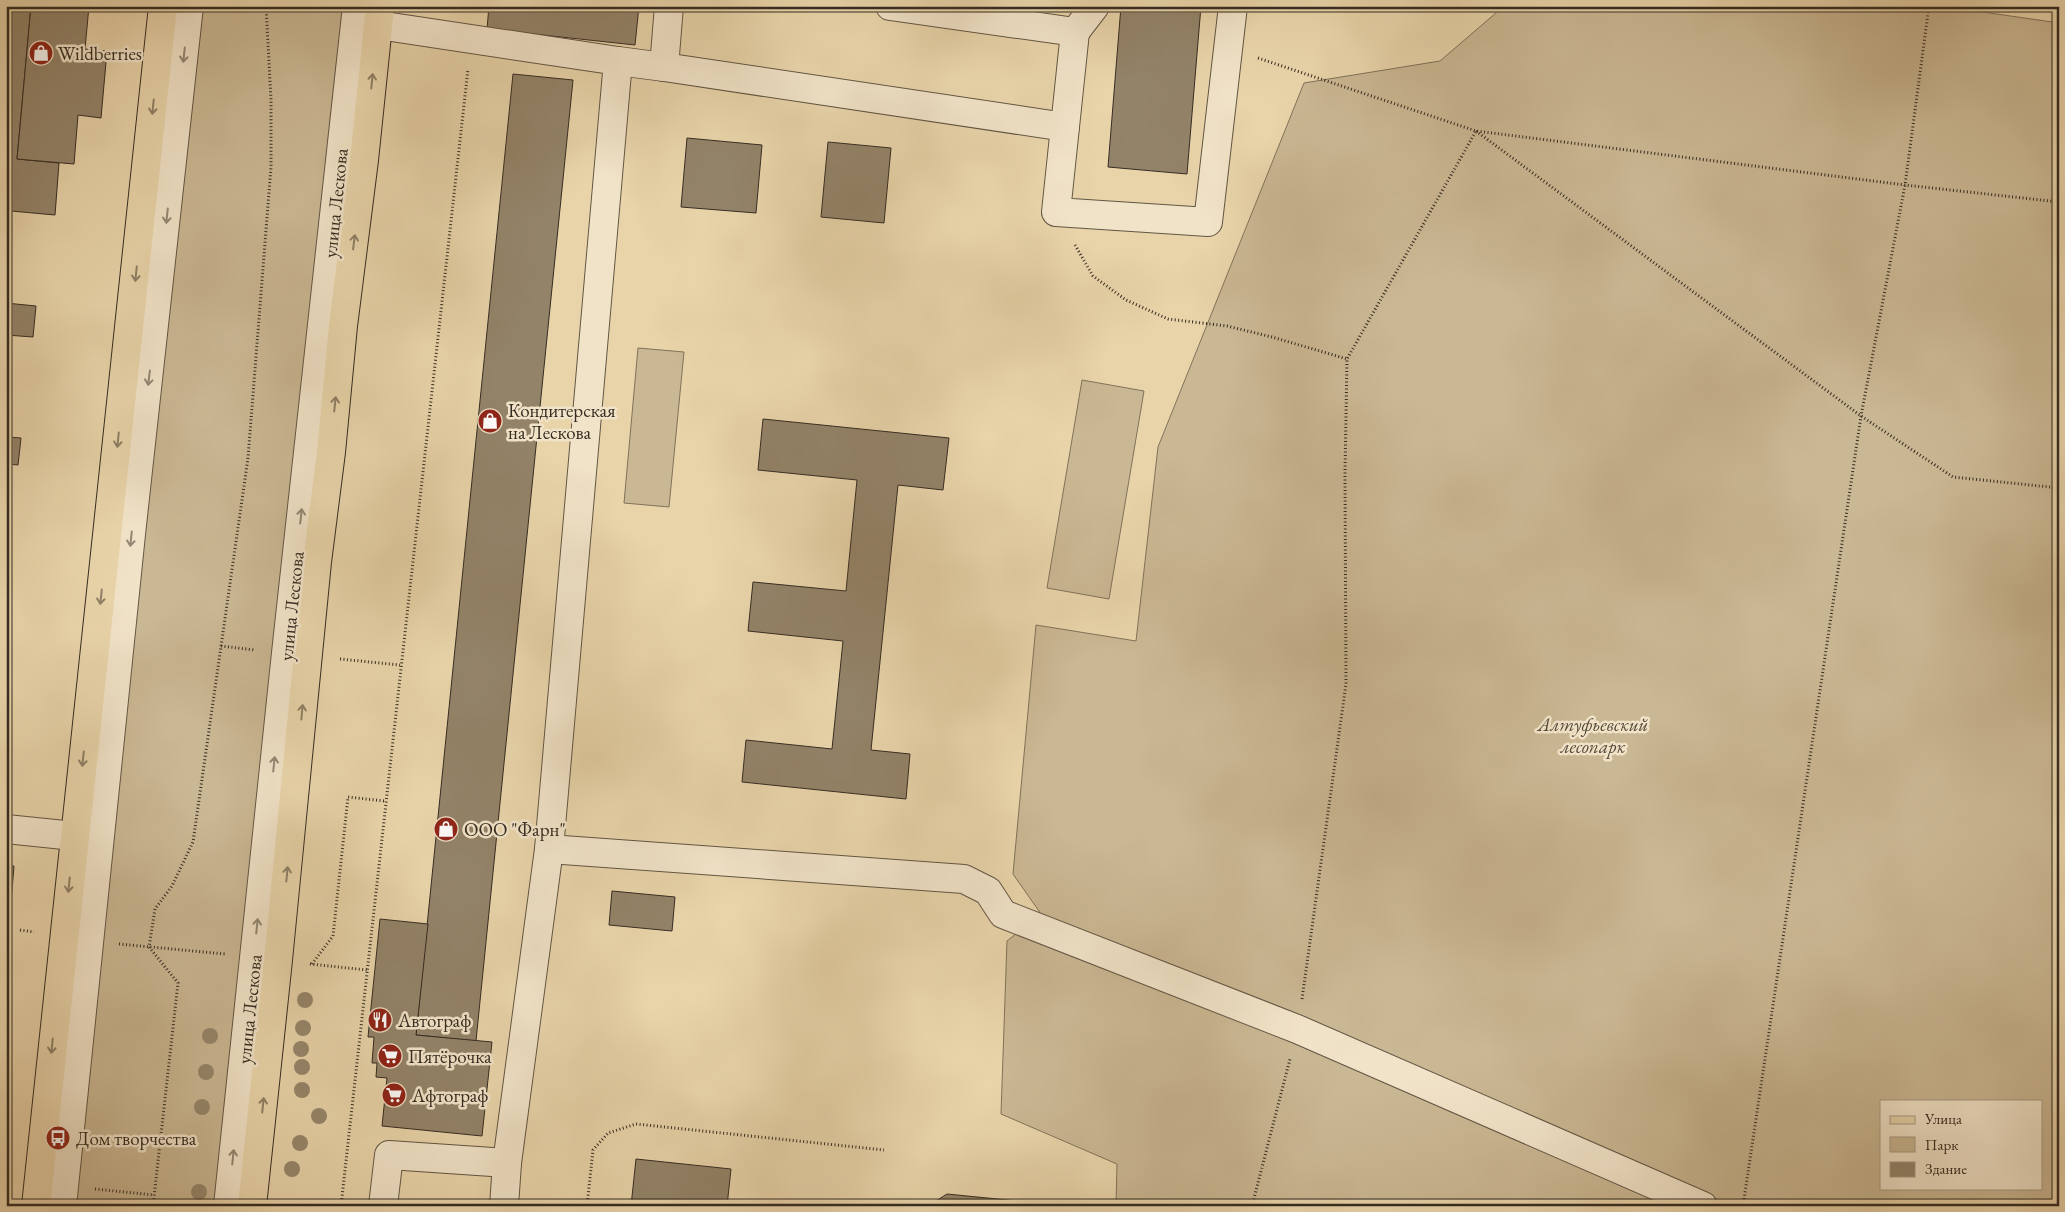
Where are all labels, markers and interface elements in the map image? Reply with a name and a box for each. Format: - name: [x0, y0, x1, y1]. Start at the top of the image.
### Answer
- shop icon: Wildberries: [28, 40, 54, 66]
- place label: Wildberries: [58, 41, 142, 66]
- one-way arrow: [179, 46, 189, 62]
- one-way arrow: [367, 73, 377, 89]
- one-way arrow: [148, 99, 158, 115]
- street label: улица Лескова: [317, 147, 354, 259]
- one-way arrow: [162, 208, 172, 224]
- one-way arrow: [349, 235, 359, 251]
- one-way arrow: [131, 265, 141, 281]
- one-way arrow: [144, 370, 154, 386]
- one-way arrow: [330, 396, 340, 412]
- place label: Кондитерская на Лескова: [508, 398, 616, 445]
- shop icon: Кондитерская на Лескова: [477, 408, 503, 434]
- one-way arrow: [113, 432, 123, 448]
- one-way arrow: [296, 508, 306, 524]
- one-way arrow: [126, 531, 136, 547]
- street label: улица Лескова: [273, 550, 310, 662]
- one-way arrow: [96, 589, 105, 605]
- one-way arrow: [297, 704, 307, 720]
- park label: Алтуфьевский лесопарк: [1536, 712, 1649, 759]
- one-way arrow: [78, 750, 87, 766]
- one-way arrow: [269, 757, 279, 773]
- shop icon: ООО "Фарн": [433, 816, 459, 842]
- place label: ООО "Фарн": [464, 817, 566, 842]
- one-way arrow: [282, 866, 291, 882]
- one-way arrow: [64, 876, 74, 892]
- one-way arrow: [252, 918, 262, 934]
- street label: улица Лескова: [231, 953, 268, 1065]
- restaurant icon: Автограф: [367, 1007, 393, 1033]
- place label: Автограф: [397, 1008, 471, 1033]
- one-way arrow: [47, 1038, 57, 1054]
- supermarket icon: Пятёрочка: [377, 1043, 403, 1069]
- place label: Пятёрочка: [408, 1044, 492, 1069]
- supermarket icon: Афтограф: [381, 1082, 407, 1108]
- place label: Афтограф: [411, 1083, 488, 1108]
- one-way arrow: [258, 1097, 267, 1113]
- legend: [1880, 1100, 2042, 1190]
- text: Улица: [1924, 1109, 1962, 1128]
- bus stop icon: Дом творчества: [45, 1125, 71, 1151]
- place label: Дом творчества: [76, 1126, 197, 1151]
- text: Парк: [1925, 1135, 1958, 1154]
- one-way arrow: [228, 1150, 238, 1166]
- text: Здание: [1925, 1159, 1967, 1178]

